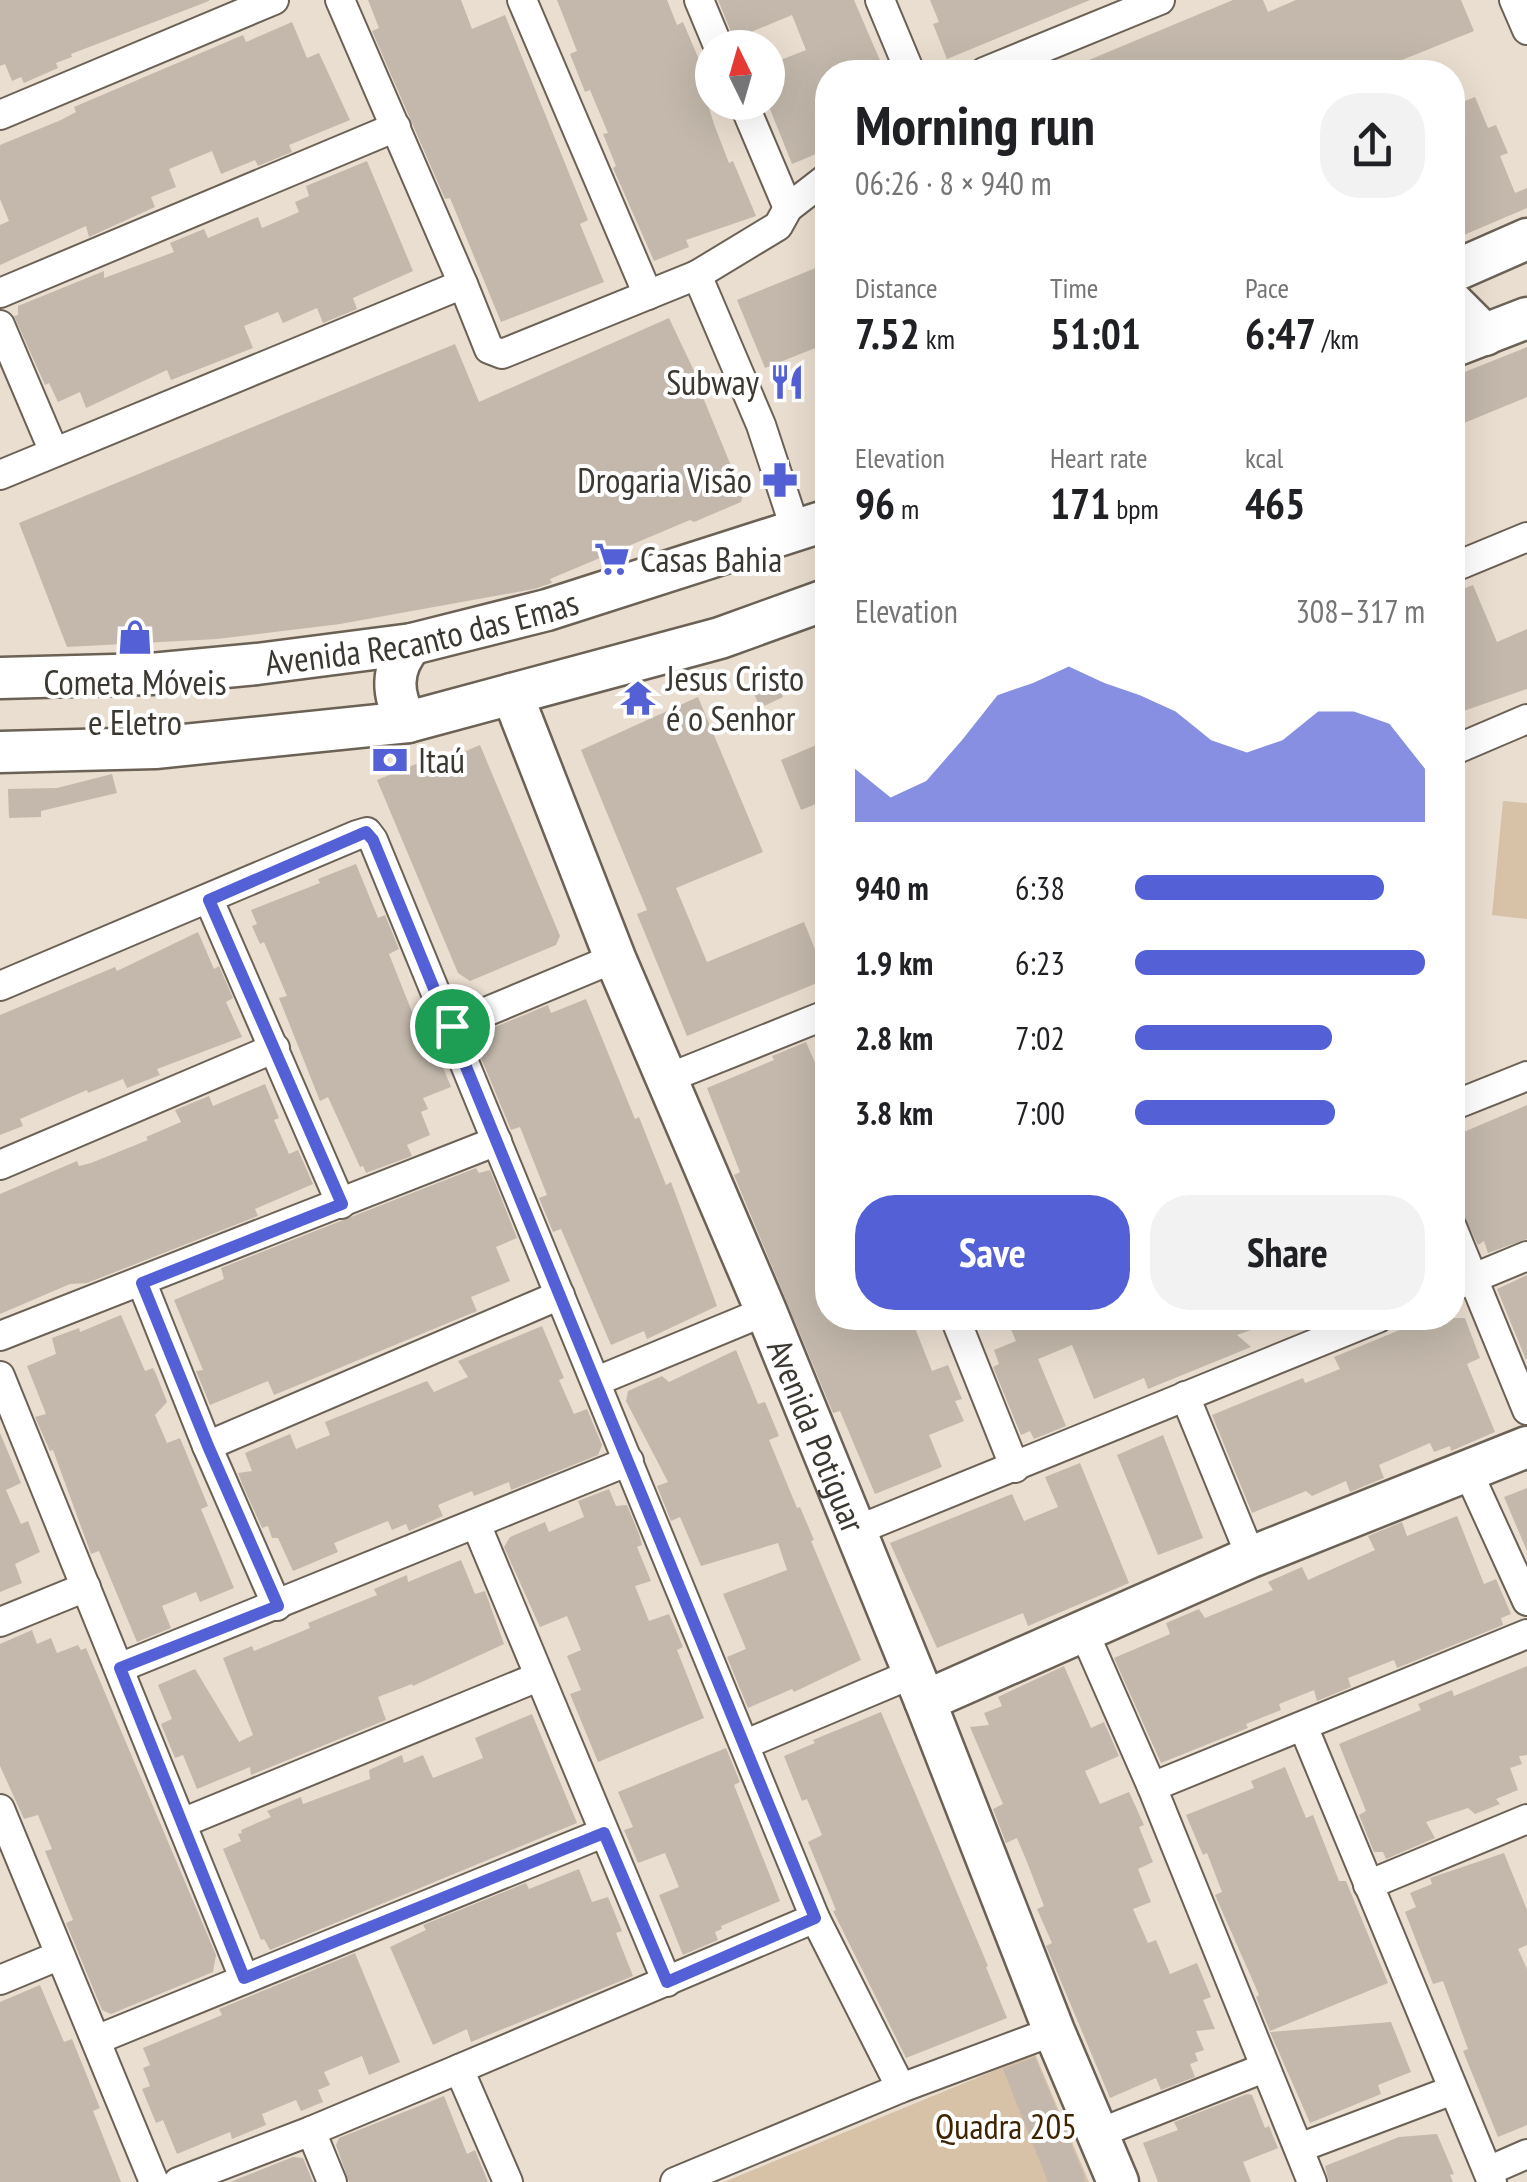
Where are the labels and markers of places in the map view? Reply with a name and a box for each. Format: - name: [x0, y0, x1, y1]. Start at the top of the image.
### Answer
- place label: Subway: [666, 359, 760, 405]
- restaurant icon: Subway: [768, 363, 806, 401]
- place label: Drogaria Visão: [577, 457, 752, 503]
- pharmacy icon: Drogaria Visão: [761, 461, 799, 499]
- place label: Casas Bahia: [640, 536, 782, 582]
- supermarket icon: Casas Bahia: [593, 540, 631, 578]
- shop icon: Cometa Móveis e Eletro: [116, 618, 154, 656]
- place label: Jesus Cristo é o Senhor: [665, 655, 804, 741]
- place label: Cometa Móveis e Eletro: [44, 659, 226, 745]
- temple icon: Jesus Cristo é o Senhor: [619, 679, 657, 717]
- place label: Itaú: [418, 737, 465, 783]
- bank icon: Itaú: [371, 741, 409, 779]
- pin: [410, 984, 495, 1069]

